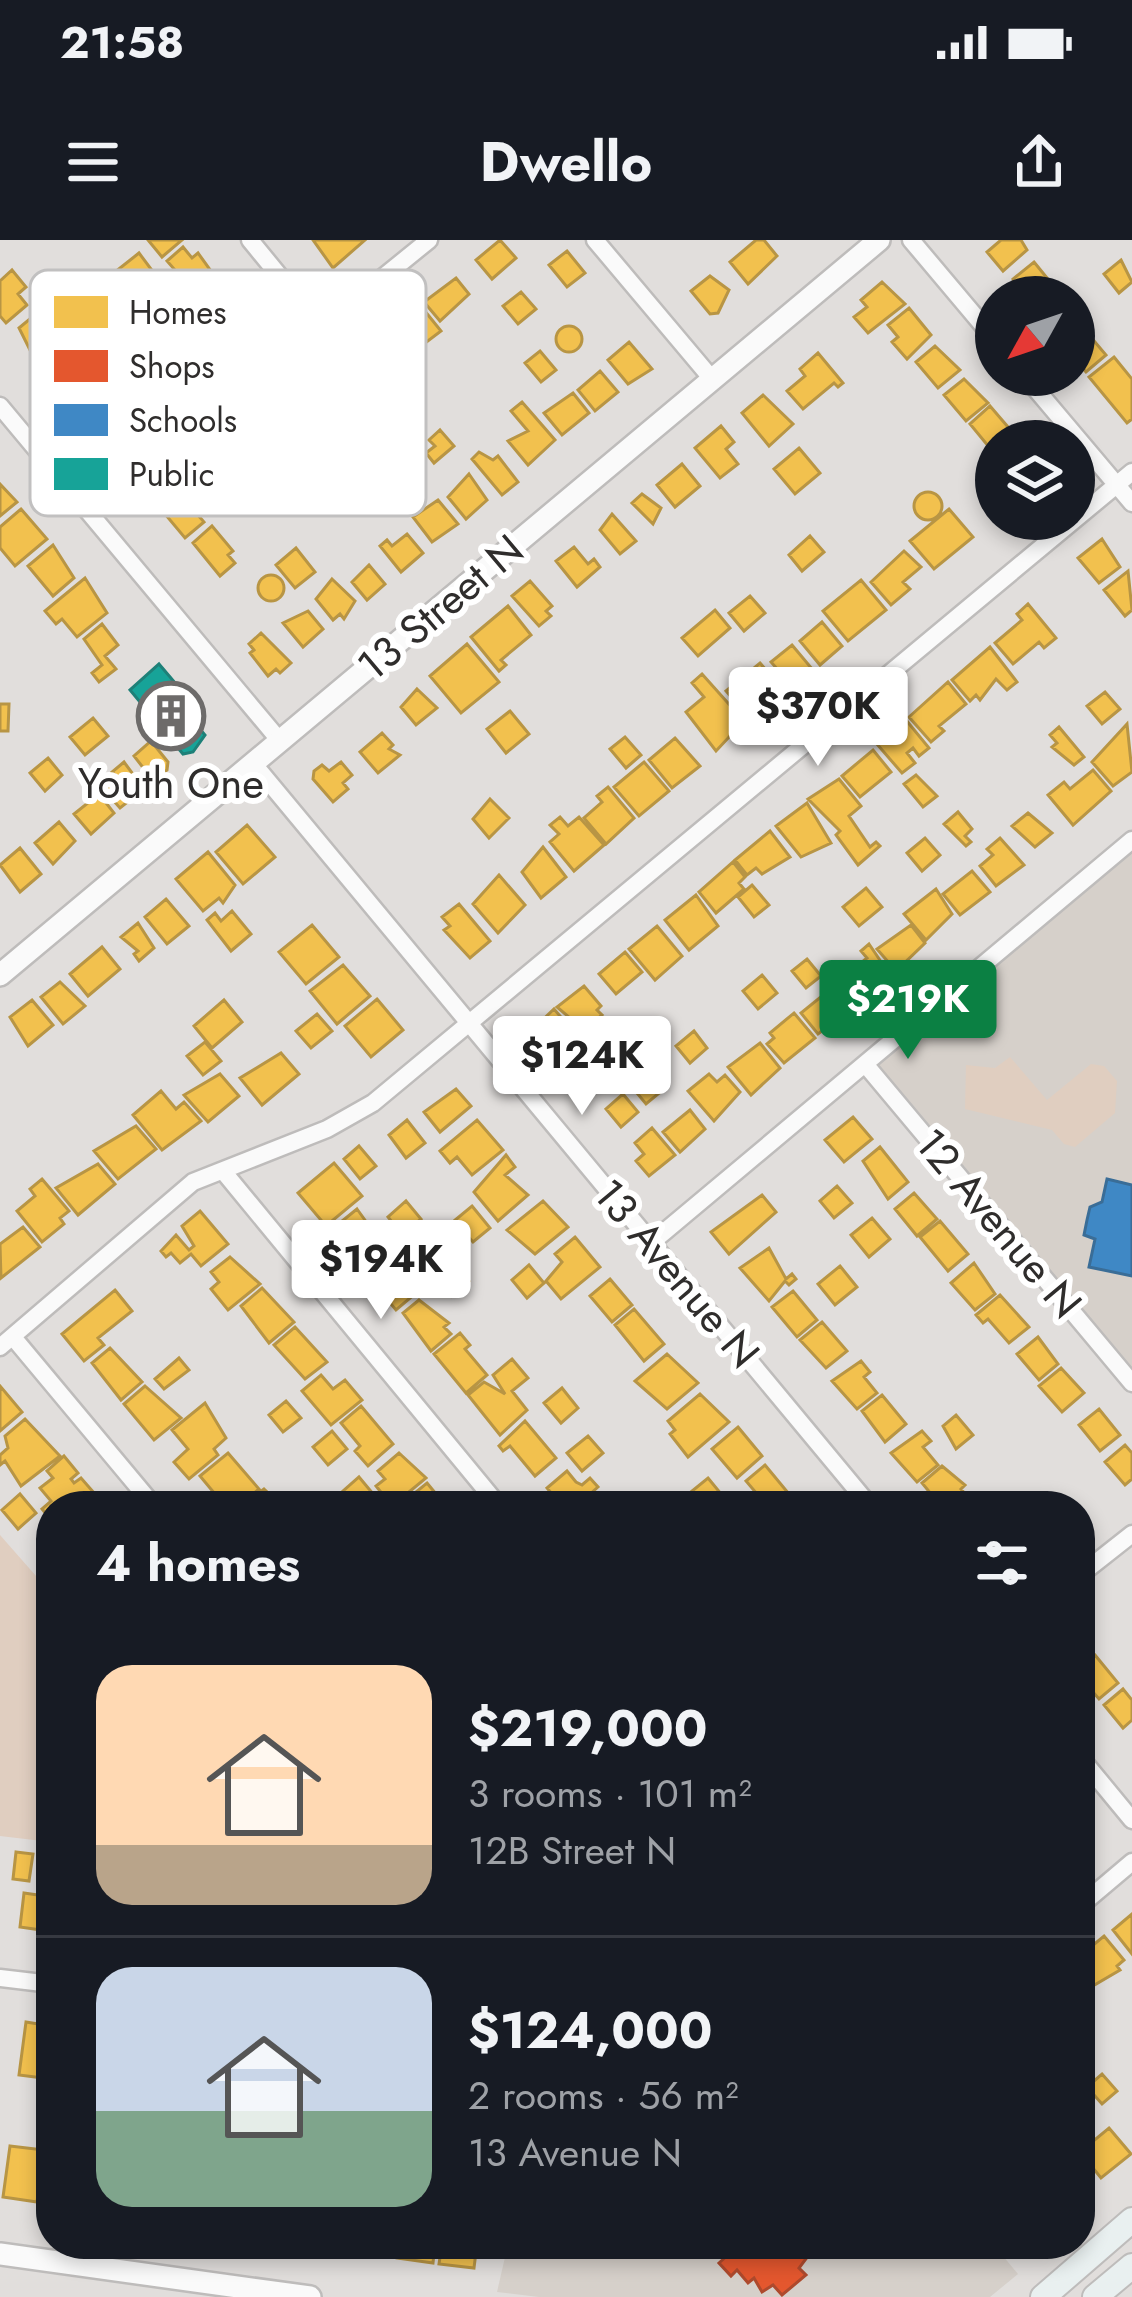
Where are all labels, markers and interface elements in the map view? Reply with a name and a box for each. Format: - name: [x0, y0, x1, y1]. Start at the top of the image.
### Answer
- text: 21:58: [60, 10, 184, 75]
- text: Dwello: [480, 123, 652, 201]
- icon: menu: [60, 129, 126, 195]
- icon: share: [1006, 129, 1072, 195]
- legend: [30, 270, 426, 516]
- north arrow: [975, 276, 1095, 396]
- map controls: [975, 276, 1095, 540]
- text: Homes: [129, 289, 227, 336]
- text: Shops: [129, 343, 215, 390]
- text: Schools: [129, 397, 237, 444]
- button: layers: [975, 420, 1095, 540]
- text: Public: [129, 451, 215, 498]
- street label: 13 Street N: [344, 520, 536, 695]
- pin: $370K: [734, 667, 902, 769]
- text: $370K: [756, 677, 880, 734]
- building icon: Youth One: [136, 681, 206, 751]
- place label: Youth One: [78, 753, 264, 814]
- pin: $219K: [824, 960, 992, 1062]
- text: $219K: [846, 970, 970, 1027]
- pin: $124K: [498, 1016, 666, 1118]
- text: $124K: [520, 1026, 644, 1083]
- street label: 12 Avenue N: [901, 1115, 1096, 1332]
- street label: 13 Avenue N: [579, 1165, 774, 1381]
- pin: $194K: [297, 1220, 465, 1322]
- text: $194K: [319, 1230, 443, 1287]
- text: 4 homes: [96, 1526, 300, 1600]
- icon: filters: [969, 1530, 1035, 1596]
- text: $219,000: [468, 1691, 708, 1765]
- icon: home: [192, 1713, 336, 1857]
- text: 3 rooms · 101 m²: [468, 1765, 752, 1822]
- text: 12B Street N: [468, 1822, 676, 1879]
- text: $124,000: [468, 1993, 713, 2067]
- icon: home: [192, 2015, 336, 2159]
- text: 2 rooms · 56 m²: [468, 2067, 739, 2124]
- text: 13 Avenue N: [468, 2124, 682, 2181]

